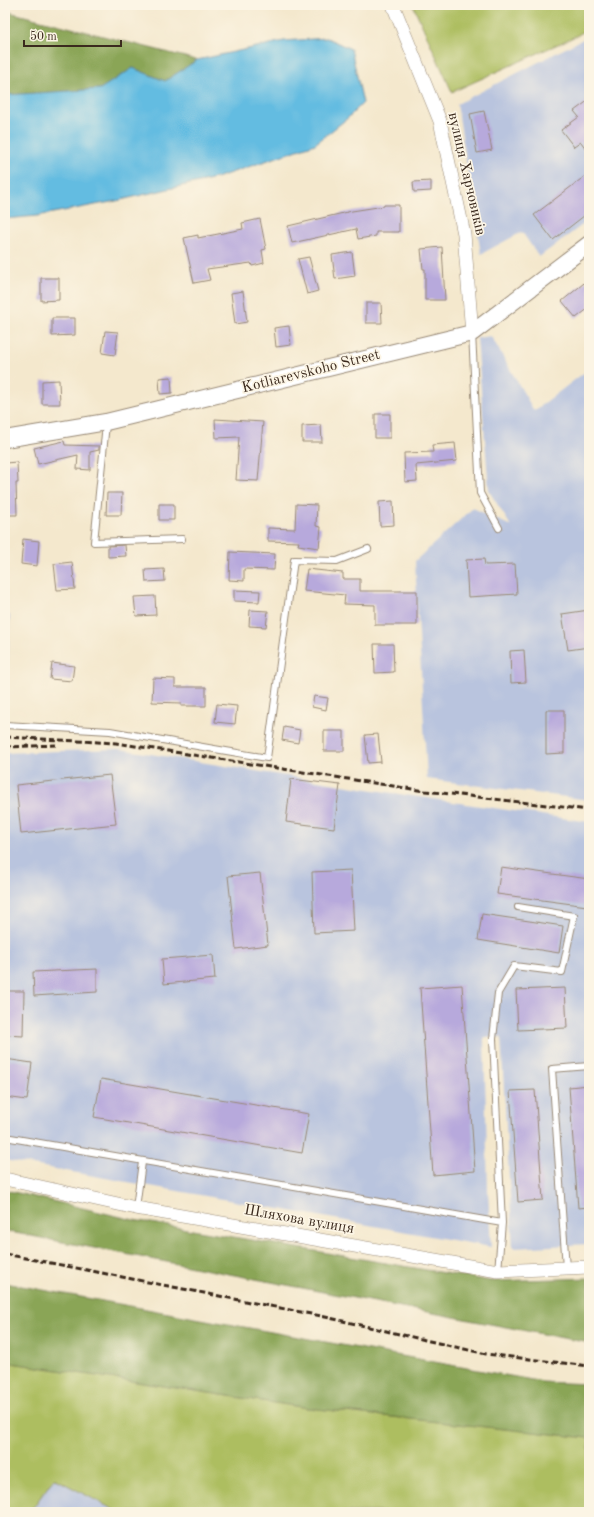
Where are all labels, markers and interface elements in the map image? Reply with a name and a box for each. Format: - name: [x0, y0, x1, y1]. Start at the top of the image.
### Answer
- scale bar: [24, 22, 121, 48]
- text: 50 m: [30, 30, 57, 43]
- street label: вулиця Харчовиків: [445, 111, 487, 237]
- street label: Kotliarevskoho Street: [240, 348, 382, 396]
- street label: Шляхова вулиця: [243, 1203, 355, 1237]

